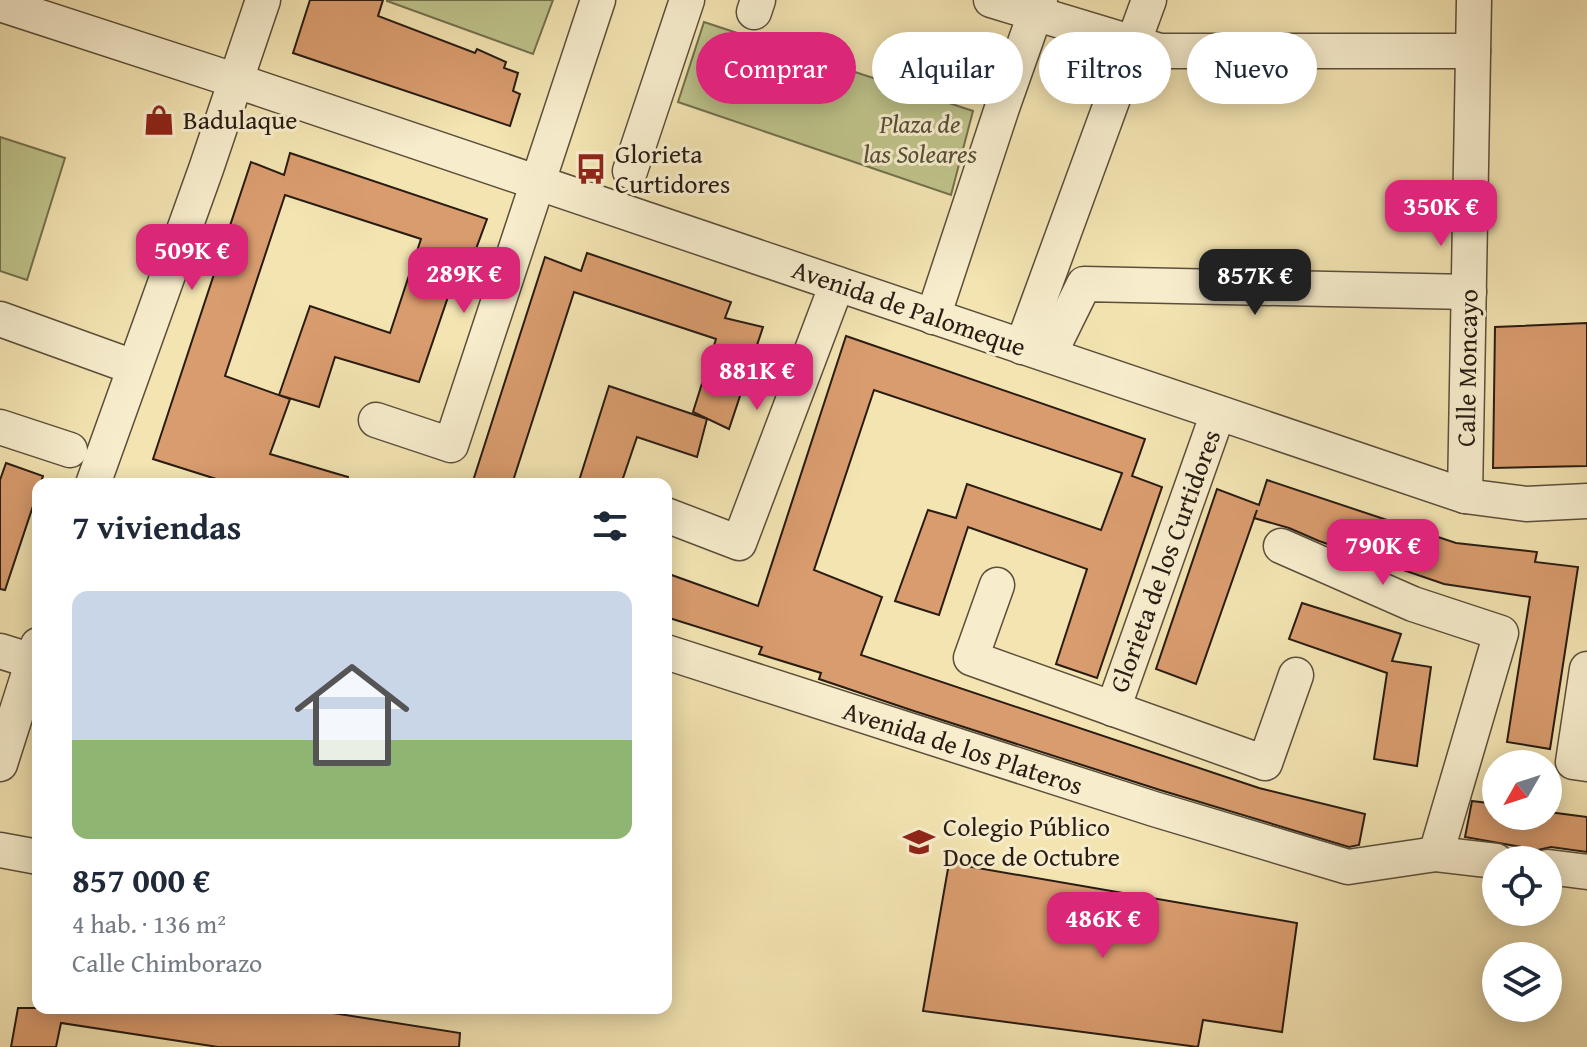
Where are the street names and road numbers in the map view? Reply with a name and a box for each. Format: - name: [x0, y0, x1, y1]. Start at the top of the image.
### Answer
- street label: Avenida de Palomeque: [787, 249, 1031, 366]
- street label: Calle Moncayo: [1446, 289, 1487, 447]
- street label: Glorieta de los Curtidores: [1099, 424, 1230, 698]
- street label: Avenida de los Plateros: [838, 690, 1088, 805]

